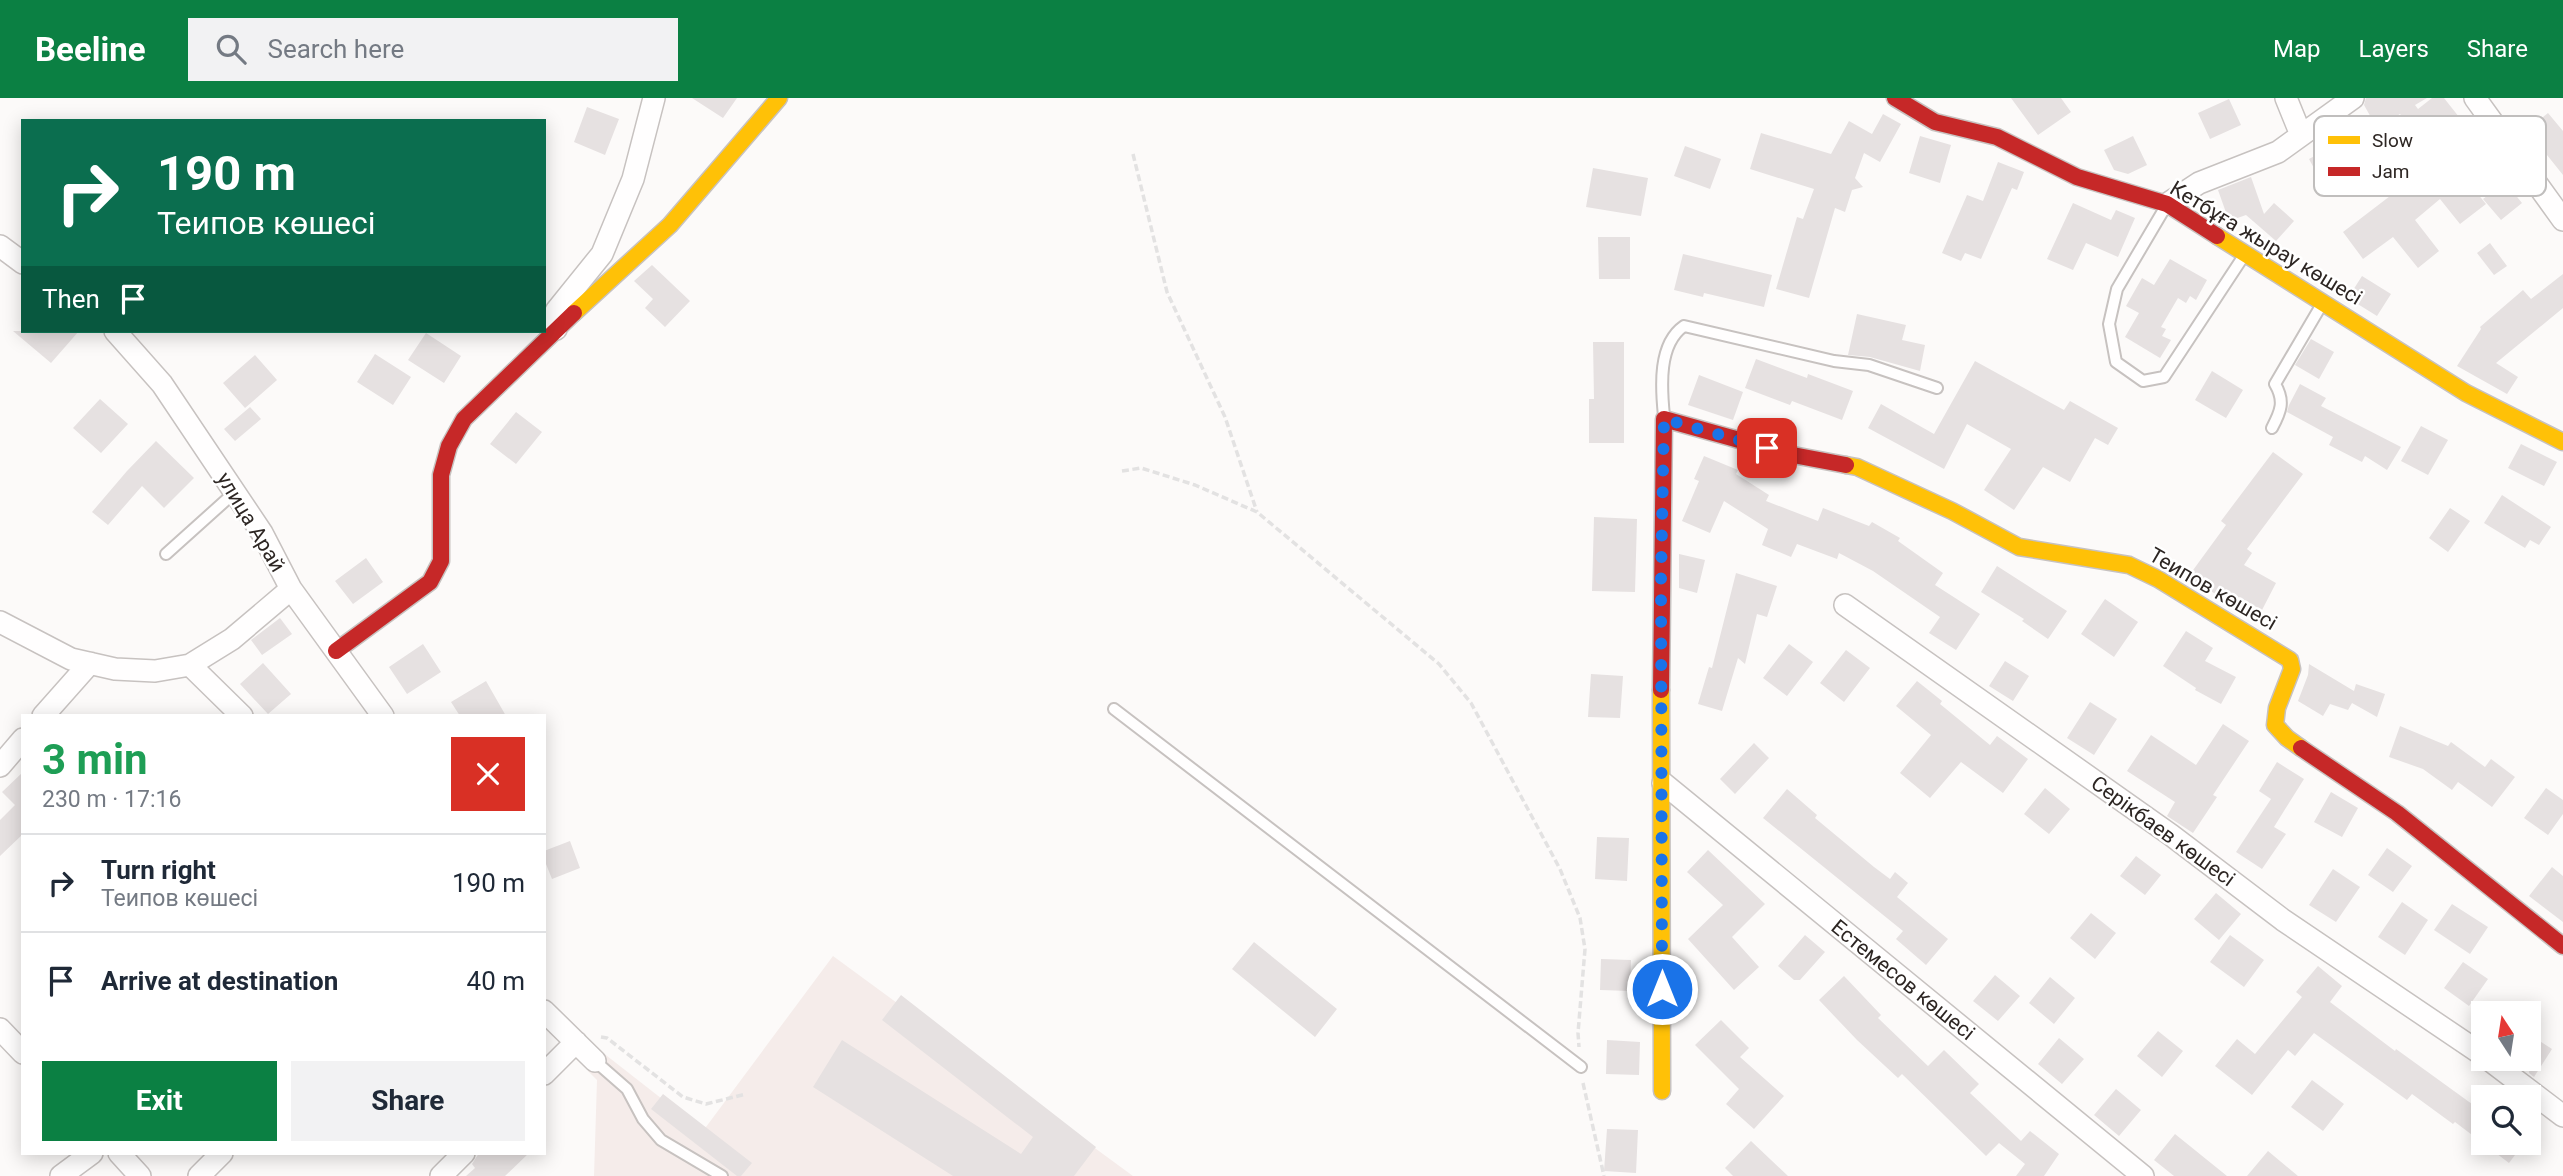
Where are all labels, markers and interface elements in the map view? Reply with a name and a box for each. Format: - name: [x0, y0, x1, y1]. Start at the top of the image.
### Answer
- search box: [188, 18, 678, 81]
- text: Beeline: [35, 30, 146, 69]
- icon: search: [212, 30, 250, 68]
- text: Search here: [268, 34, 404, 64]
- text: Map: [2273, 35, 2321, 63]
- text: Layers: [2359, 35, 2429, 63]
- text: Share: [2467, 35, 2528, 63]
- legend: [2314, 116, 2546, 196]
- text: Slow: [2372, 129, 2413, 152]
- text: 190 m: [157, 145, 296, 202]
- icon: right: [42, 147, 133, 238]
- text: Jam: [2372, 160, 2409, 183]
- street label: Кетбұға жырау көшесі: [2166, 176, 2366, 310]
- text: Теипов көшесі: [157, 204, 376, 242]
- icon: arrive: [114, 280, 152, 318]
- text: Then: [42, 284, 100, 314]
- pin: [1737, 418, 1797, 478]
- icon: arrive: [1748, 429, 1786, 467]
- street label: улица Арай: [212, 468, 290, 576]
- street label: Теипов көшесі: [2145, 543, 2281, 635]
- text: 3 min: [42, 735, 148, 784]
- button: close: [451, 737, 525, 811]
- street label: Серікбаев көшесі: [2086, 771, 2240, 891]
- text: 230 m · 17:16: [42, 786, 181, 813]
- text: Turn right: [101, 855, 216, 885]
- icon: right: [42, 864, 80, 902]
- text: 190 m: [452, 868, 525, 898]
- text: Теипов көшесі: [101, 885, 258, 912]
- street label: Естемесов көшесі: [1827, 915, 1979, 1045]
- position arrow: [1625, 952, 1699, 1026]
- icon: arrive: [42, 962, 80, 1000]
- text: Arrive at destination: [101, 966, 338, 996]
- text: 40 m: [467, 966, 525, 996]
- north arrow: [2471, 1001, 2541, 1071]
- map controls: [2471, 1001, 2541, 1155]
- button: Exit: [42, 1061, 277, 1141]
- button: Share: [291, 1061, 525, 1141]
- button: search: [2471, 1085, 2541, 1155]

